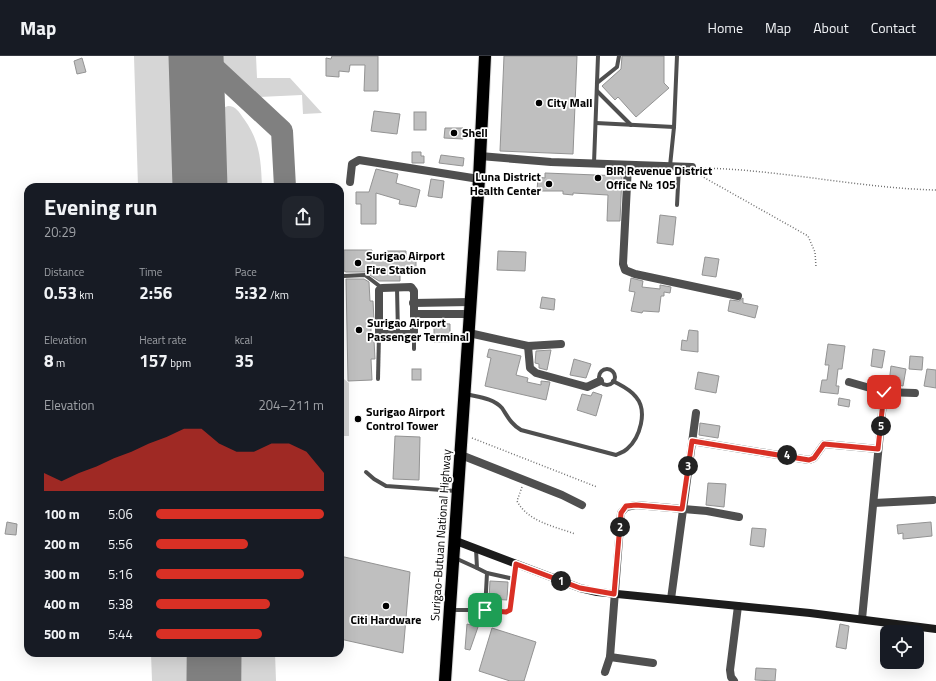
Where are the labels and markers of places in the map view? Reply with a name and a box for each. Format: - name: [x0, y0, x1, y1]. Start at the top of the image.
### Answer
- place label: City Mall: [547, 93, 593, 112]
- marker: City Mall: [534, 98, 544, 108]
- place label: Shell: [462, 123, 488, 142]
- marker: Shell: [449, 128, 459, 138]
- place label: BIR Revenue District Office № 105: [606, 161, 713, 194]
- place label: Luna District Health Center: [470, 167, 542, 200]
- marker: BIR Revenue District Office № 105: [593, 173, 603, 183]
- marker: Luna District Health Center: [544, 179, 554, 189]
- place label: Surigao Airport Fire Station: [366, 246, 445, 279]
- marker: Surigao Airport Fire Station: [353, 258, 363, 268]
- place label: Surigao Airport Passenger Terminal: [367, 313, 469, 346]
- marker: Surigao Airport Passenger Terminal: [354, 325, 364, 335]
- pin: [867, 375, 901, 409]
- place label: Surigao Airport Control Tower: [366, 402, 445, 435]
- marker: Surigao Airport Control Tower: [353, 414, 363, 424]
- pin: 5: [871, 416, 891, 436]
- pin: 4: [777, 445, 797, 465]
- pin: 3: [678, 456, 698, 476]
- pin: 2: [610, 517, 630, 537]
- pin: 1: [551, 571, 571, 591]
- pin: [468, 593, 502, 627]
- marker: Citi Hardware: [381, 601, 391, 611]
- place label: Citi Hardware: [350, 610, 422, 629]

